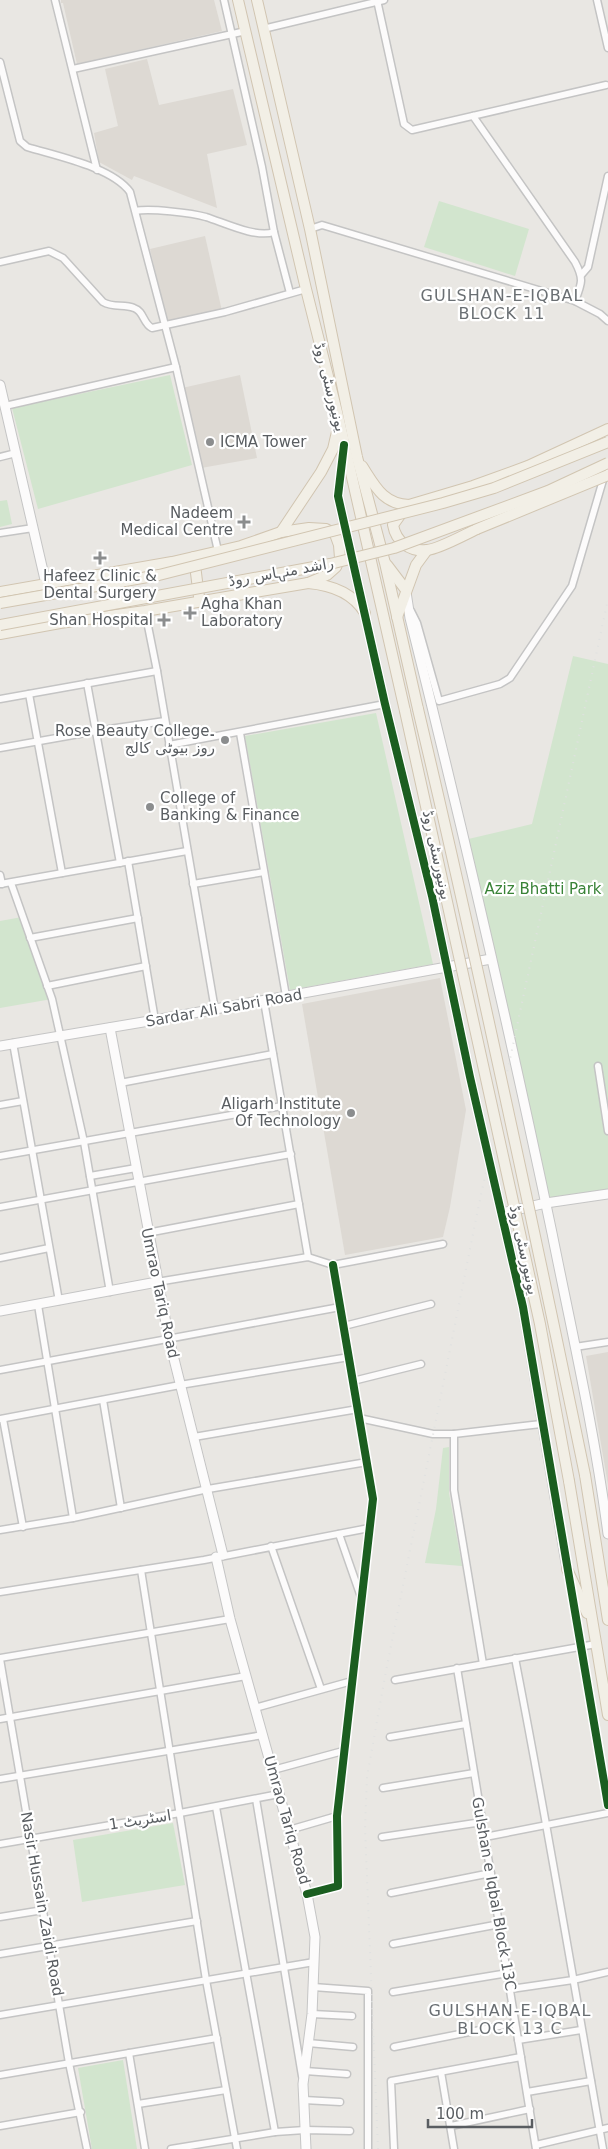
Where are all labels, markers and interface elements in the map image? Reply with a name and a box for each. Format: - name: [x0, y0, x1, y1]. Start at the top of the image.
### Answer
- district label: GULSHAN-E-IQBAL BLOCK 11: [421, 286, 583, 323]
- street label: یونیورسٹی روڈ: [310, 341, 350, 433]
- place label: ICMA Tower: [220, 433, 307, 451]
- marker: ICMA Tower: [204, 436, 216, 448]
- place label: Nadeem Medical Centre: [121, 504, 233, 539]
- marker: Nadeem Medical Centre: [237, 515, 251, 529]
- marker: Hafeez Clinic & Dental Surgery: [93, 551, 107, 565]
- street label: راشد منہاس روڈ: [227, 554, 335, 592]
- place label: Hafeez Clinic & Dental Surgery: [43, 567, 157, 602]
- place label: Agha Khan Laboratory: [201, 595, 283, 630]
- marker: Agha Khan Laboratory: [183, 606, 197, 620]
- place label: Shan Hospital: [49, 611, 153, 629]
- marker: Shan Hospital: [157, 613, 171, 627]
- place label: Rose Beauty College۔ روز بیوٹی کالج: [55, 722, 215, 757]
- marker: Rose Beauty College۔ روز بیوٹی کالج: [219, 734, 231, 746]
- place label: College of Banking & Finance: [160, 789, 300, 824]
- marker: College of Banking & Finance: [144, 801, 156, 813]
- street label: یونیورسٹی روڈ: [419, 809, 455, 901]
- park label: Aziz Bhatti Park: [484, 880, 602, 898]
- street label: Sardar Ali Sabri Road: [144, 985, 304, 1031]
- place label: Aligarh Institute Of Technology: [221, 1095, 341, 1130]
- marker: Aligarh Institute Of Technology: [345, 1107, 357, 1119]
- street label: یونیورسٹی روڈ: [506, 1204, 542, 1296]
- street label: Umrao Tariq Road: [137, 1226, 183, 1360]
- street label: Umrao Tariq Road: [260, 1754, 314, 1886]
- street label: Gulshan e Iqbal Block 13C: [468, 1796, 520, 1992]
- street label: اسٹریٹ 1: [108, 1806, 172, 1834]
- street label: Nasir Hussain Zaidi Road: [17, 1810, 67, 1998]
- district label: GULSHAN-E-IQBAL BLOCK 13 C: [429, 2001, 591, 2038]
- scale bar: [428, 2096, 532, 2128]
- text: 100 m: [436, 2105, 484, 2123]

